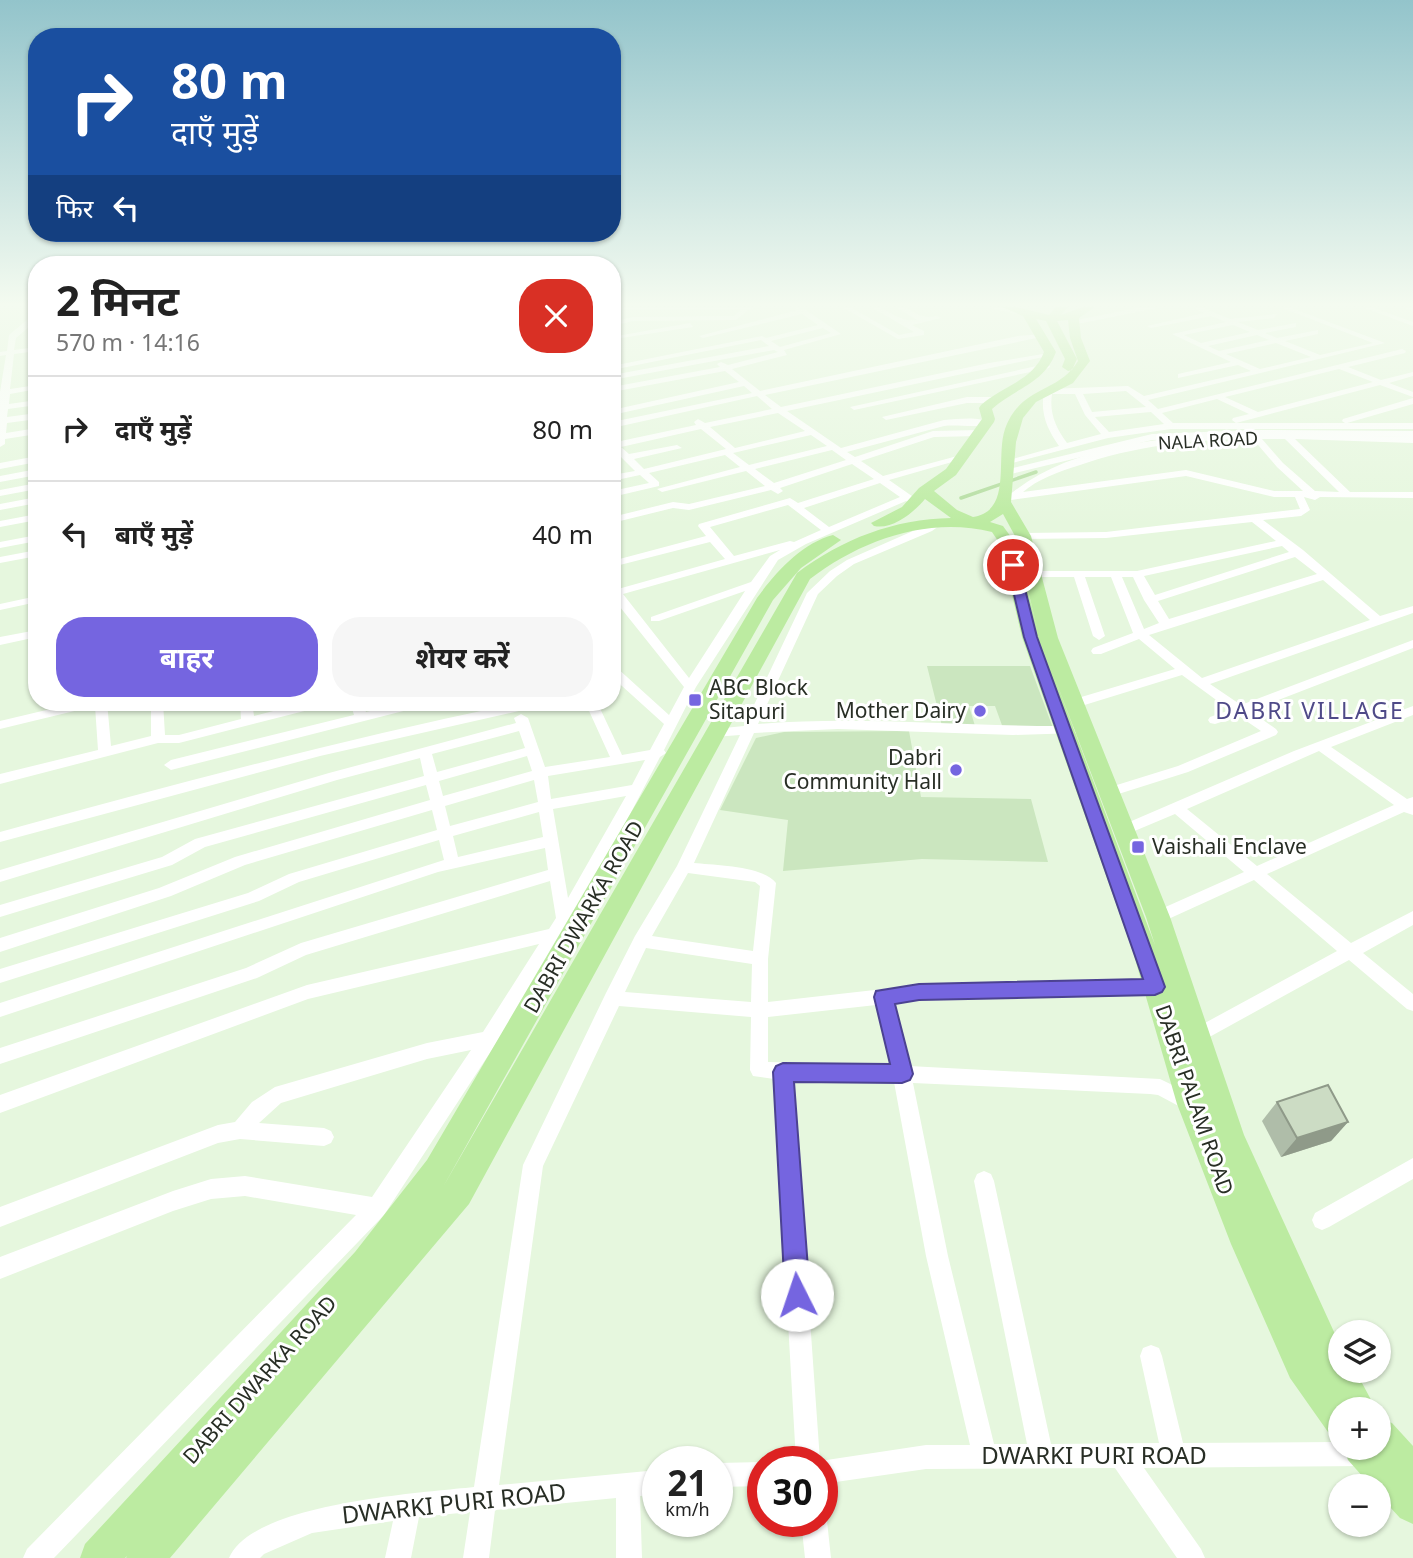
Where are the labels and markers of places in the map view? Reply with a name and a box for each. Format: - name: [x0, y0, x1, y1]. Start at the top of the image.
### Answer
- pin: [983, 535, 1043, 595]
- place label: ABC Block Sitapuri: [709, 673, 809, 725]
- marker: ABC Block Sitapuri: [687, 692, 703, 708]
- place label: Mother Dairy: [836, 696, 966, 724]
- marker: Mother Dairy: [972, 703, 988, 719]
- place label: Dabri Community Hall: [783, 743, 942, 795]
- marker: Dabri Community Hall: [948, 762, 964, 778]
- place label: Vaishali Enclave: [1152, 832, 1307, 860]
- marker: Vaishali Enclave: [1130, 839, 1146, 855]

